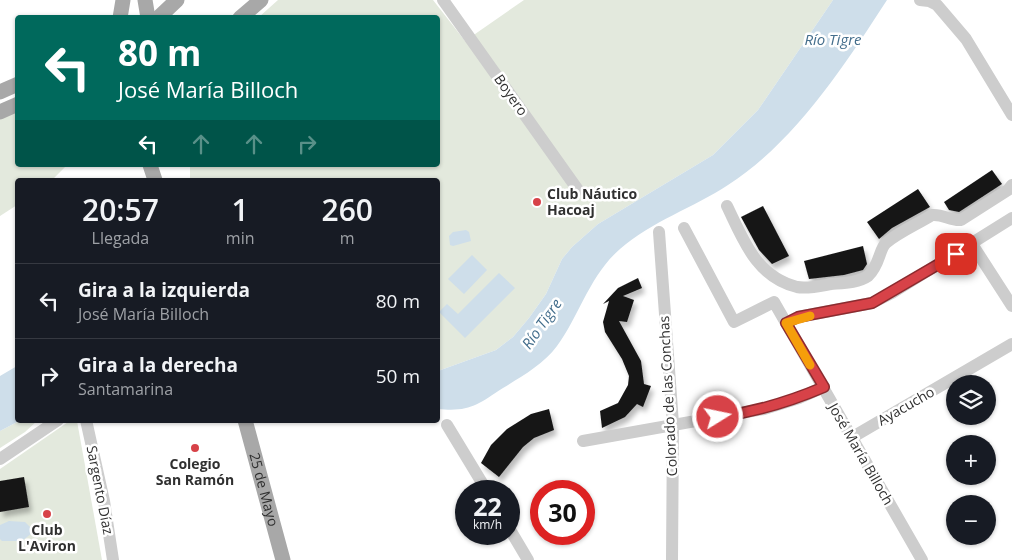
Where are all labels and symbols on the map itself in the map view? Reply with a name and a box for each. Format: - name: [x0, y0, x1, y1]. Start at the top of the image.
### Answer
- water label: Río Tigre: [804, 29, 862, 49]
- street label: Boyero: [490, 70, 533, 119]
- place label: Club Náutico Hacoaj: [547, 184, 637, 219]
- marker: Club Náutico Hacoaj: [531, 196, 543, 208]
- pin: [935, 233, 977, 275]
- water label: Río Tigre: [517, 294, 566, 353]
- street label: Colorado de las Conchas: [654, 315, 681, 477]
- street label: Ayacucho: [874, 382, 938, 429]
- position arrow: [691, 390, 743, 442]
- street label: José María Billoch: [824, 398, 898, 508]
- marker: Colegio San Ramón: [189, 442, 201, 454]
- street label: Sargento Díaz: [83, 444, 119, 536]
- street label: 25 de Mayo: [245, 450, 283, 528]
- place label: Colegio San Ramón: [156, 454, 234, 489]
- speed limit sign: 30: [530, 480, 595, 545]
- marker: Club L'Aviron: [41, 508, 53, 520]
- place label: Club L'Aviron: [18, 520, 76, 555]

